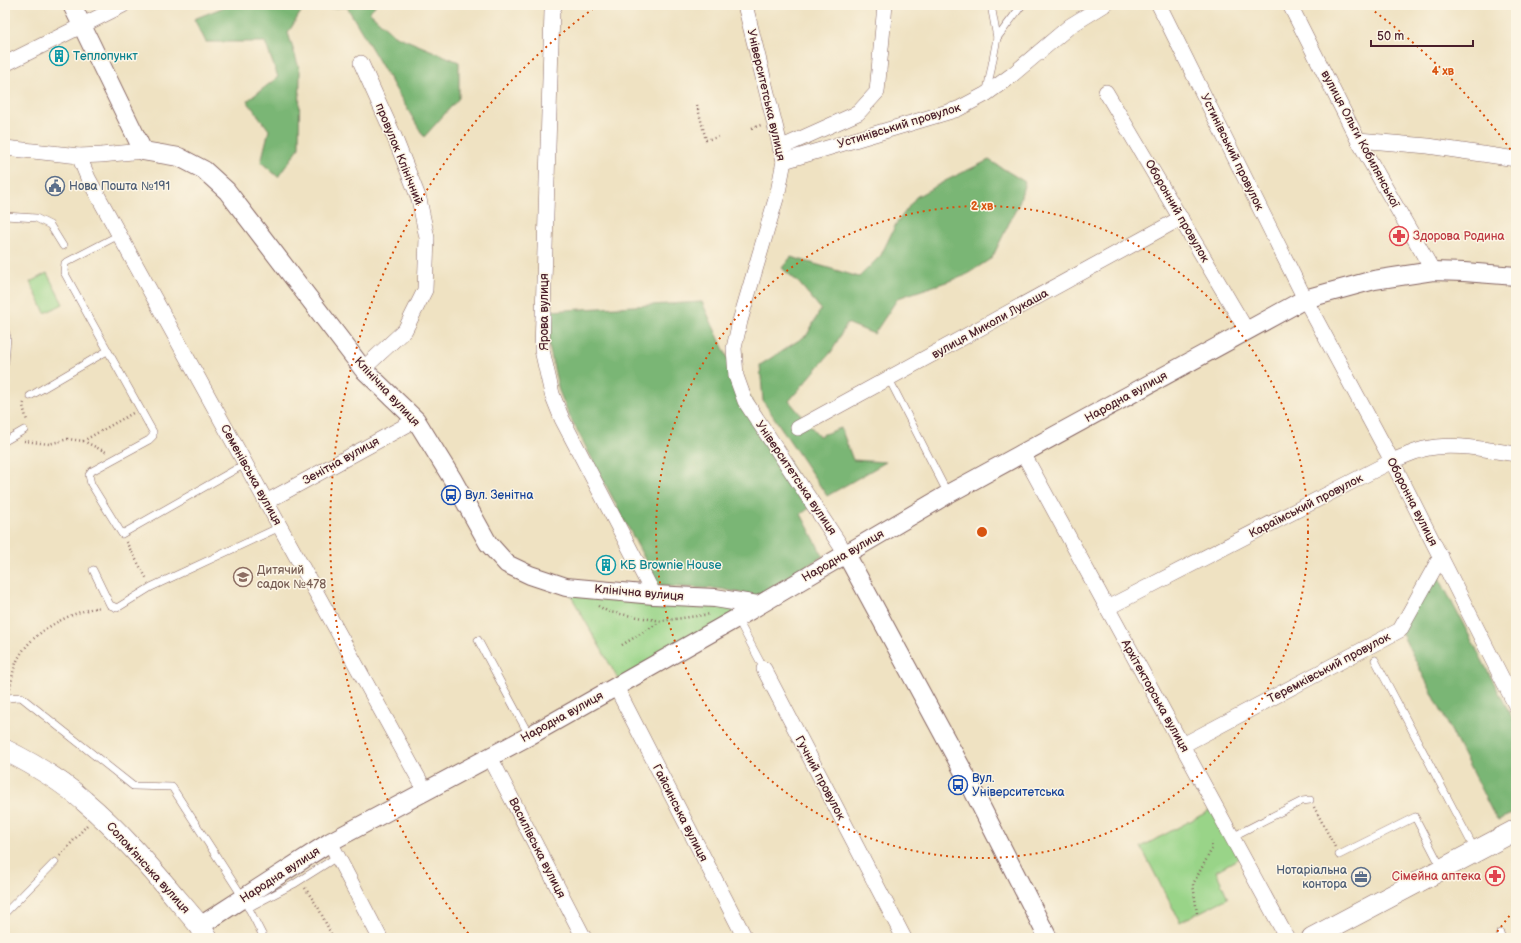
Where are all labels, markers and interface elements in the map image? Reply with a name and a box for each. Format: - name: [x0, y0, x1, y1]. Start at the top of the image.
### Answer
- scale bar: [1371, 22, 1473, 48]
- street label: Університетська вулиця: [744, 28, 789, 163]
- text: 50 m: [1377, 29, 1404, 44]
- building icon: Теплопункт: [48, 45, 70, 67]
- place label: Теплопункт: [73, 49, 138, 64]
- text: 4 хв: [1432, 64, 1455, 79]
- street label: вулиця Ольги Кобилянської: [1317, 68, 1403, 211]
- street label: Устинівський провулок: [1197, 91, 1267, 213]
- street label: Устинівський провулок: [835, 100, 963, 152]
- street label: провулок Клінічний: [372, 101, 426, 207]
- street label: Оборонний провулок: [1141, 157, 1213, 266]
- public building icon: Нова Пошта №191: [44, 175, 66, 197]
- place label: Нова Пошта №191: [69, 179, 170, 194]
- text: 2 хв: [971, 199, 994, 214]
- pharmacy icon: Здорова Родина: [1388, 225, 1410, 247]
- place label: Здорова Родина: [1413, 229, 1505, 244]
- street label: Ярова вулиця: [537, 273, 552, 351]
- street label: вулиця Миколи Лукаша: [929, 286, 1051, 362]
- street label: Клінічна вулиця: [351, 354, 423, 430]
- street label: Народна вулиця: [1082, 368, 1170, 426]
- street label: Університетська вулиця: [752, 418, 840, 538]
- street label: Семенівська вулиця: [217, 422, 285, 528]
- street label: Зенітна вулиця: [300, 434, 382, 488]
- street label: Оборонна вулиця: [1383, 455, 1441, 549]
- street label: Караїмський провулок: [1247, 471, 1366, 541]
- bus stop icon: Вул. Зенітна: [440, 484, 462, 506]
- place label: Вул. Зенітна: [465, 488, 533, 503]
- centre of rings: [975, 525, 989, 539]
- street label: Народна вулиця: [799, 526, 887, 586]
- building icon: КБ Brownie House: [595, 554, 617, 576]
- place label: КБ Brownie House: [620, 558, 722, 573]
- place label: Дитячий садок №478: [257, 563, 326, 592]
- school or university icon: Дитячий садок №478: [232, 566, 254, 588]
- street label: Клінічна вулиця: [594, 582, 685, 604]
- street label: Теремківський провулок: [1265, 629, 1393, 707]
- street label: Архітекторська вулиця: [1117, 636, 1192, 755]
- street label: Народна вулиця: [518, 688, 606, 746]
- street label: Гучний провулок: [791, 733, 849, 823]
- street label: Гайсинська вулиця: [649, 762, 711, 865]
- place label: Вул. Університетська: [972, 771, 1065, 800]
- bus stop icon: Вул. Університетська: [947, 774, 969, 796]
- street label: Василівська вулиця: [505, 795, 569, 901]
- street label: Соломʼянська вулиця: [103, 819, 193, 917]
- street label: Народна вулиця: [237, 843, 323, 906]
- place label: Нотаріальна контора: [1276, 863, 1347, 892]
- pharmacy icon: Сімейна аптека: [1484, 865, 1506, 887]
- office icon: Нотаріальна контора: [1350, 866, 1372, 888]
- place label: Сімейна аптека: [1392, 869, 1481, 884]

